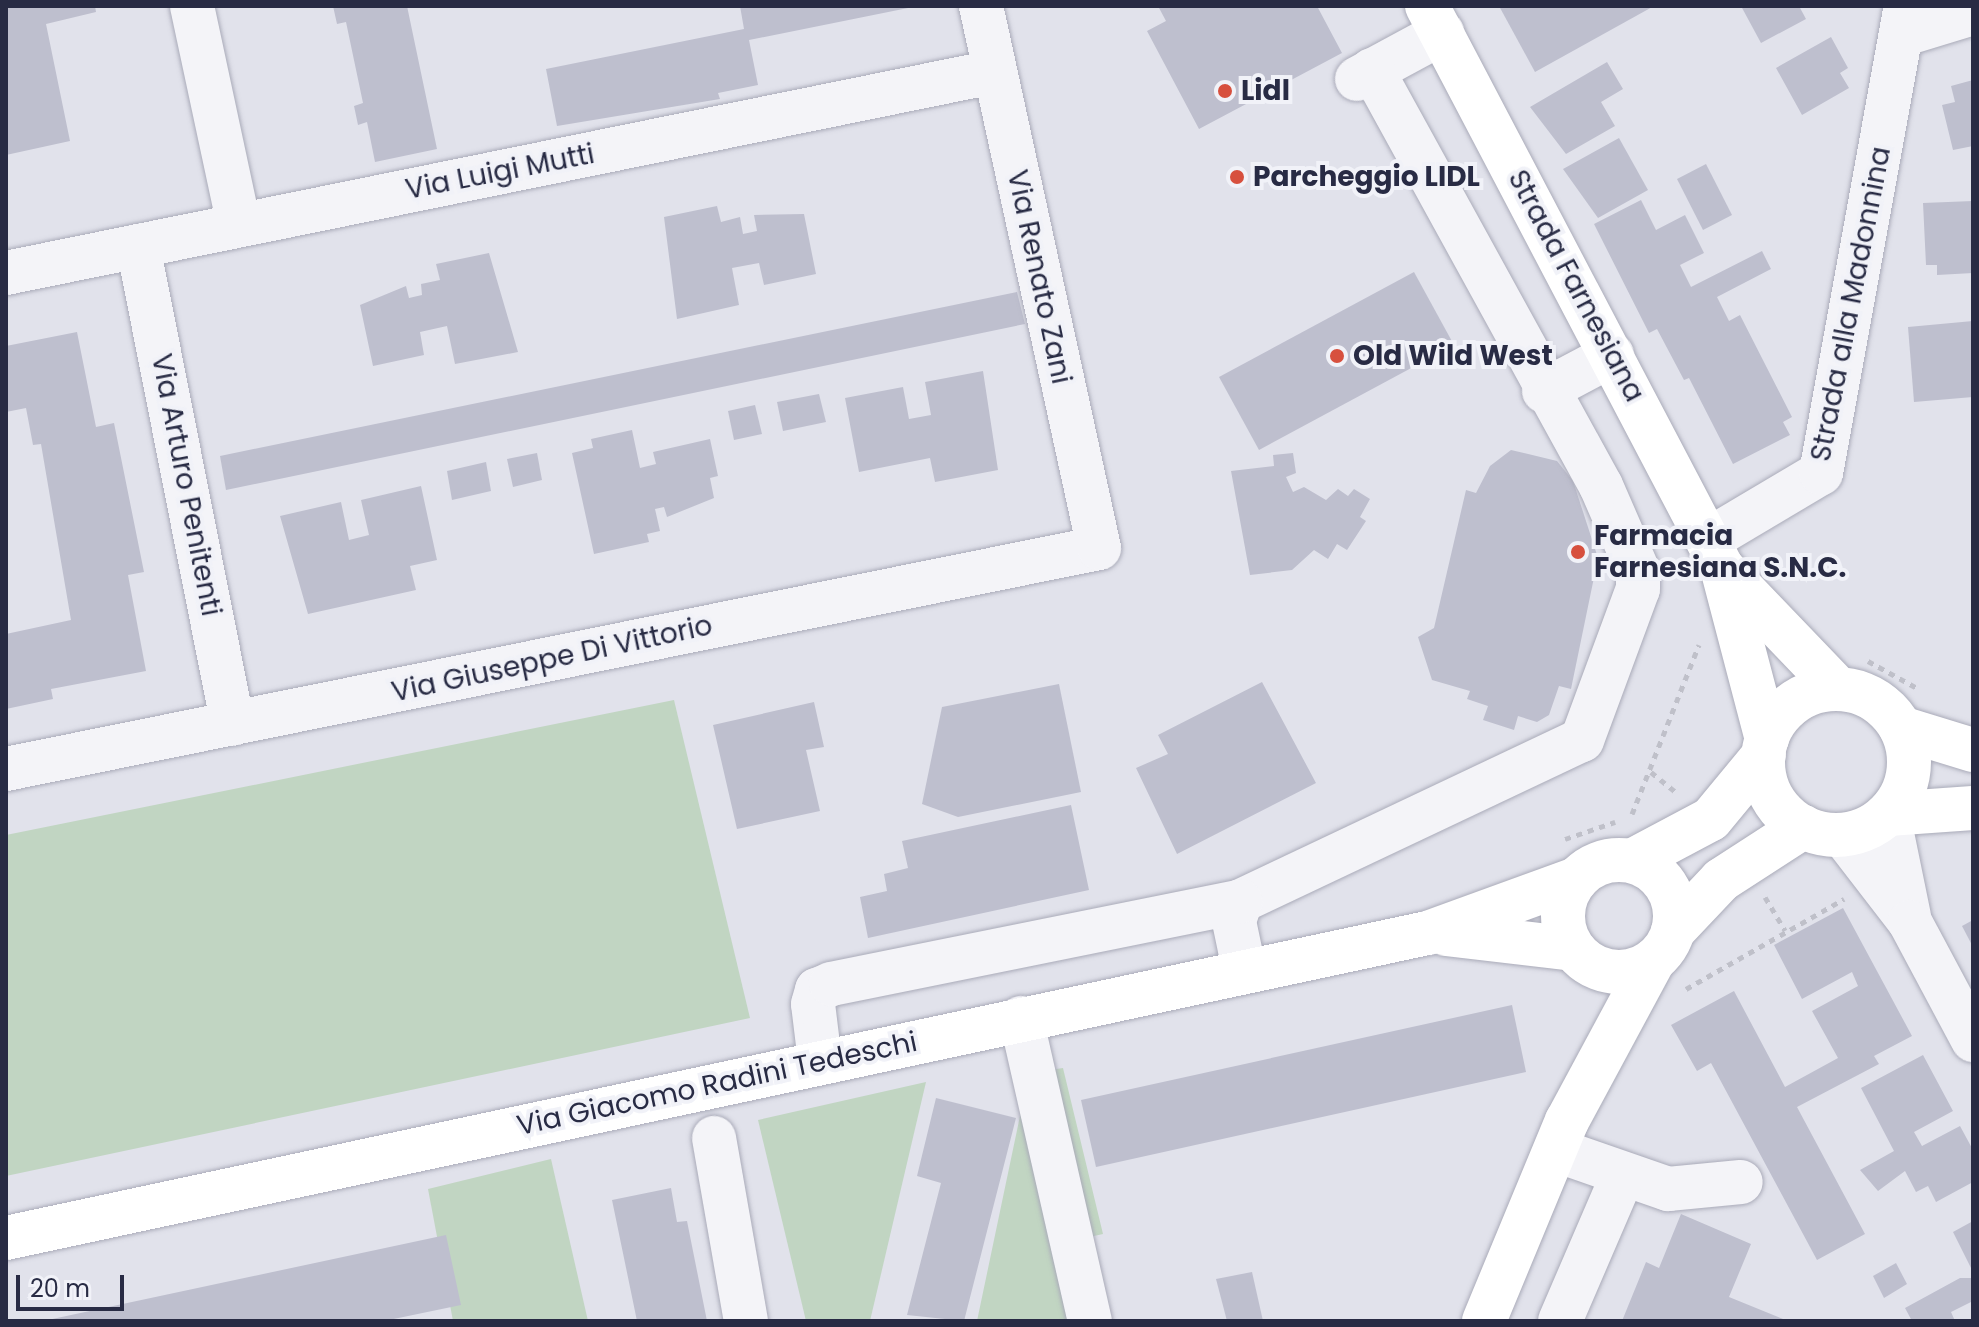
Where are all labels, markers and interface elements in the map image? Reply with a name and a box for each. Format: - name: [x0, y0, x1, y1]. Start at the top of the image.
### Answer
- place label: Lidl: [1241, 74, 1290, 108]
- marker: Lidl: [1216, 82, 1234, 100]
- street label: Via Luigi Mutti: [403, 137, 597, 207]
- street label: Strada alla Madonnina: [1804, 144, 1898, 464]
- place label: Parcheggio LIDL: [1253, 160, 1480, 194]
- street label: Strada Farnesiana: [1501, 164, 1651, 408]
- street label: Via Renato Zani: [1000, 167, 1078, 387]
- marker: Parcheggio LIDL: [1228, 168, 1246, 186]
- place label: Old Wild West: [1353, 339, 1553, 373]
- marker: Old Wild West: [1328, 347, 1346, 365]
- street label: Via Arturo Penitenti: [144, 351, 228, 619]
- place label: Farmacia Farnesiana S.N.C.: [1594, 519, 1846, 585]
- marker: Farmacia Farnesiana S.N.C.: [1569, 543, 1587, 561]
- street label: Via Giuseppe Di Vittorio: [389, 609, 715, 709]
- street label: Via Giacomo Radini Tedeschi: [514, 1025, 920, 1143]
- scale bar: [20, 1259, 128, 1309]
- text: 20 m: [30, 1272, 90, 1305]

